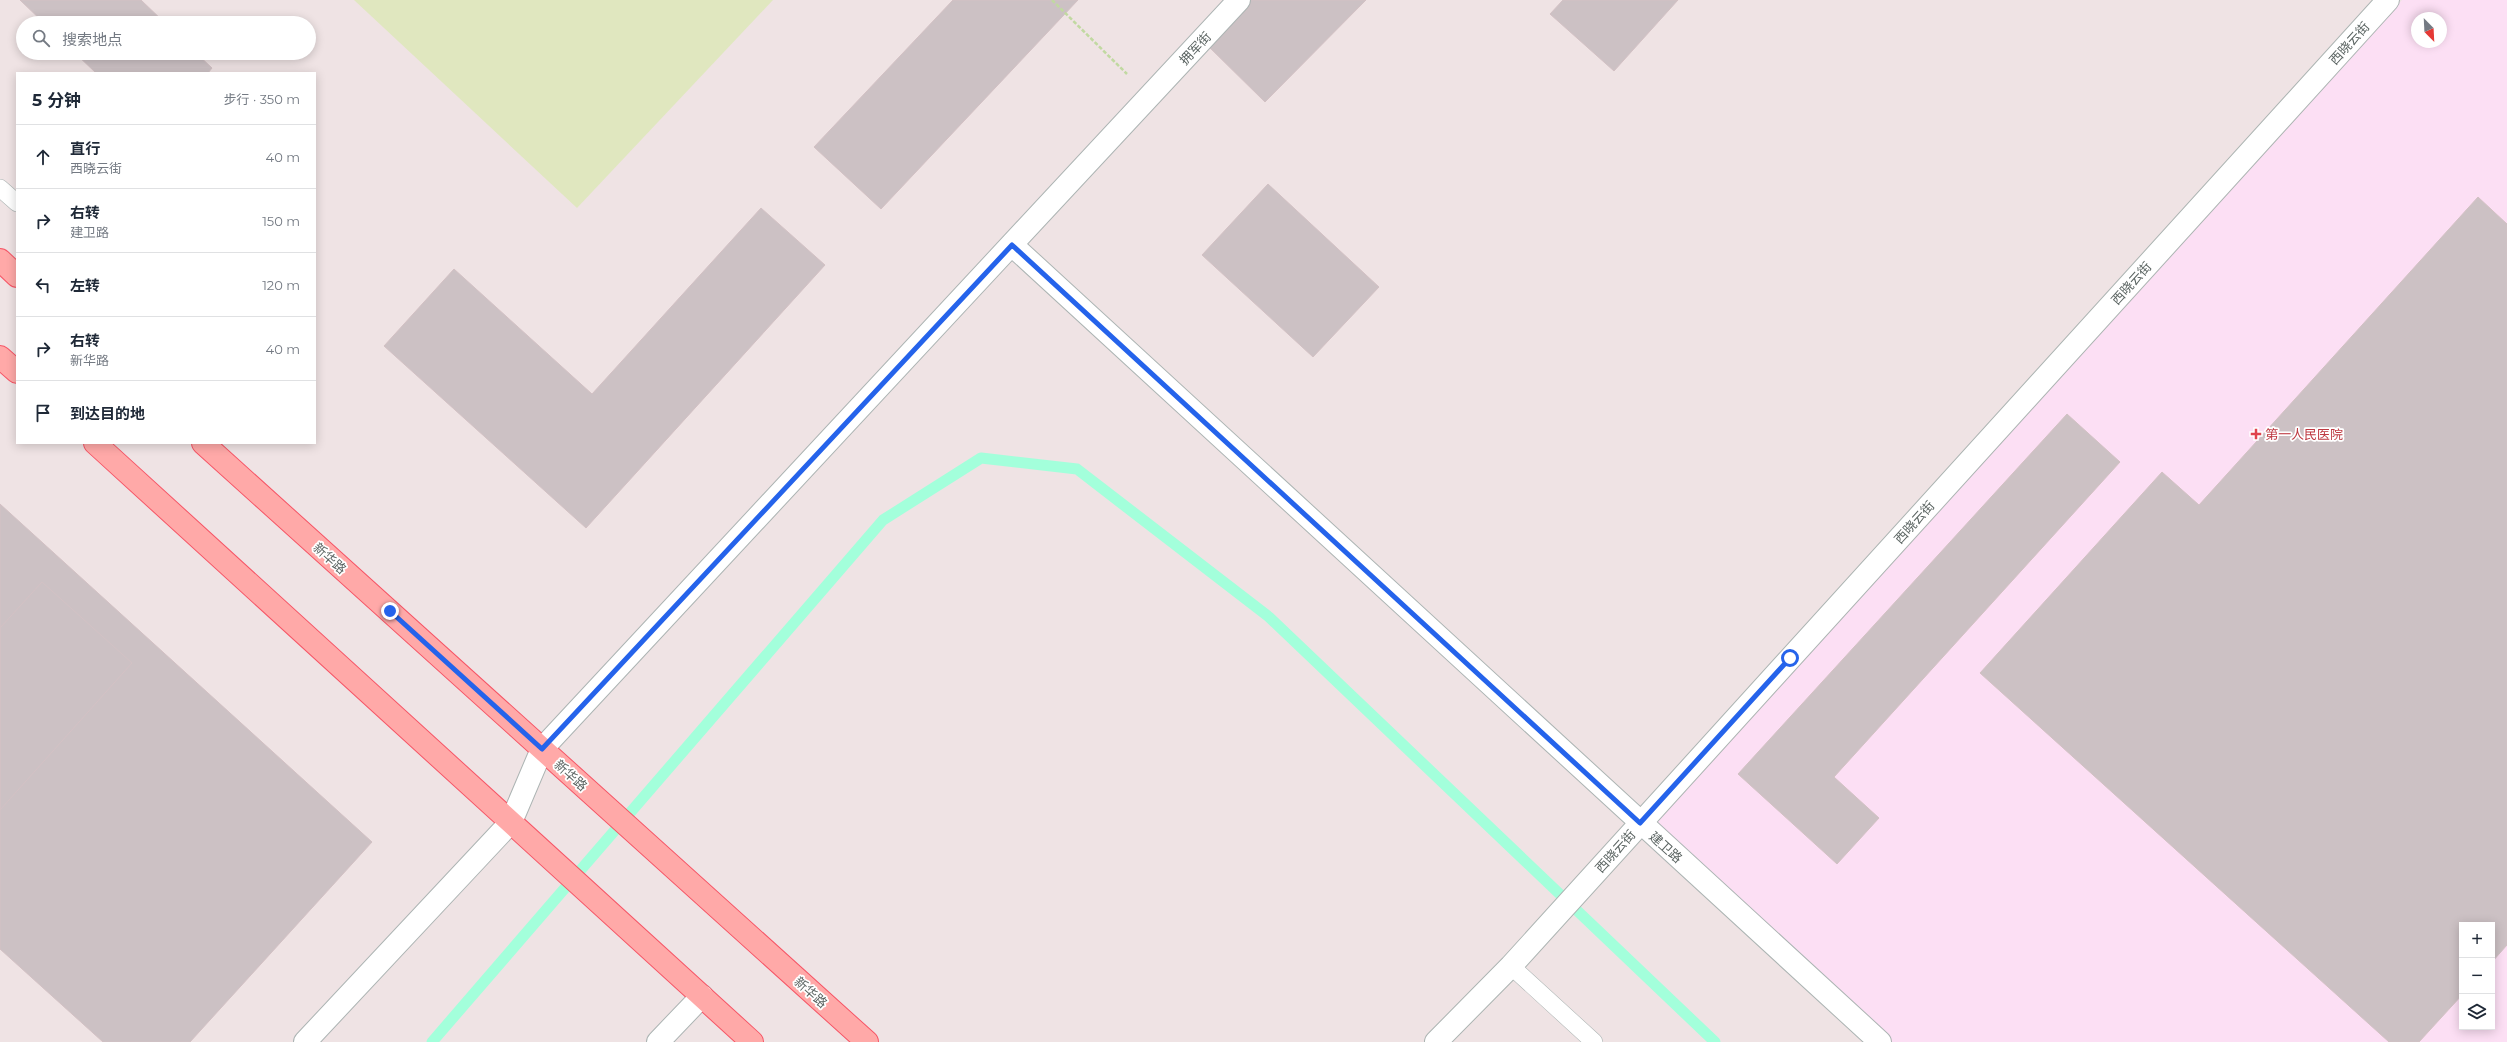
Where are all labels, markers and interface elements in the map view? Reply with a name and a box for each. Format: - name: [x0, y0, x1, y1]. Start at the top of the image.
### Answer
- north arrow: [2411, 12, 2447, 48]
- search box: [16, 16, 316, 60]
- street label: 西晓云街: [2326, 18, 2372, 68]
- icon: search: [30, 27, 52, 49]
- street label: 拥军街: [1176, 28, 1214, 68]
- text: 搜索地点: [62, 30, 122, 49]
- text: 5 分钟: [32, 90, 81, 110]
- text: 步行 · 350 m: [224, 91, 300, 107]
- text: 直行: [70, 139, 100, 158]
- icon: ahead: [32, 146, 54, 168]
- text: 40 m: [266, 149, 300, 165]
- text: 西晓云街: [70, 160, 122, 176]
- text: 右转: [70, 203, 100, 222]
- icon: right: [32, 210, 54, 232]
- text: 150 m: [262, 213, 300, 229]
- text: 建卫路: [70, 224, 109, 240]
- street label: 西晓云街: [2108, 258, 2154, 308]
- icon: left: [32, 274, 54, 296]
- text: 左转: [70, 276, 100, 295]
- text: 120 m: [262, 277, 300, 293]
- text: 右转: [70, 331, 100, 350]
- icon: right: [32, 338, 54, 360]
- text: 40 m: [266, 341, 300, 357]
- text: 新华路: [70, 352, 109, 368]
- icon: arrive: [32, 402, 54, 424]
- text: 到达目的地: [70, 404, 145, 423]
- place label: 第一人民医院: [2265, 426, 2343, 442]
- marker: 第一人民医院: [2250, 428, 2262, 440]
- street label: 西晓云街: [1891, 497, 1937, 547]
- street label: 新华路: [310, 539, 350, 577]
- route end: [381, 602, 399, 620]
- route start: [1781, 649, 1799, 667]
- street label: 新华路: [551, 756, 591, 794]
- street label: 西晓云街: [1592, 826, 1638, 876]
- street label: 建卫路: [1646, 828, 1686, 866]
- map controls: [2459, 922, 2495, 1030]
- button: +: [2459, 922, 2495, 958]
- button: −: [2459, 958, 2495, 994]
- street label: 新华路: [791, 973, 831, 1011]
- button: layers: [2459, 994, 2495, 1030]

